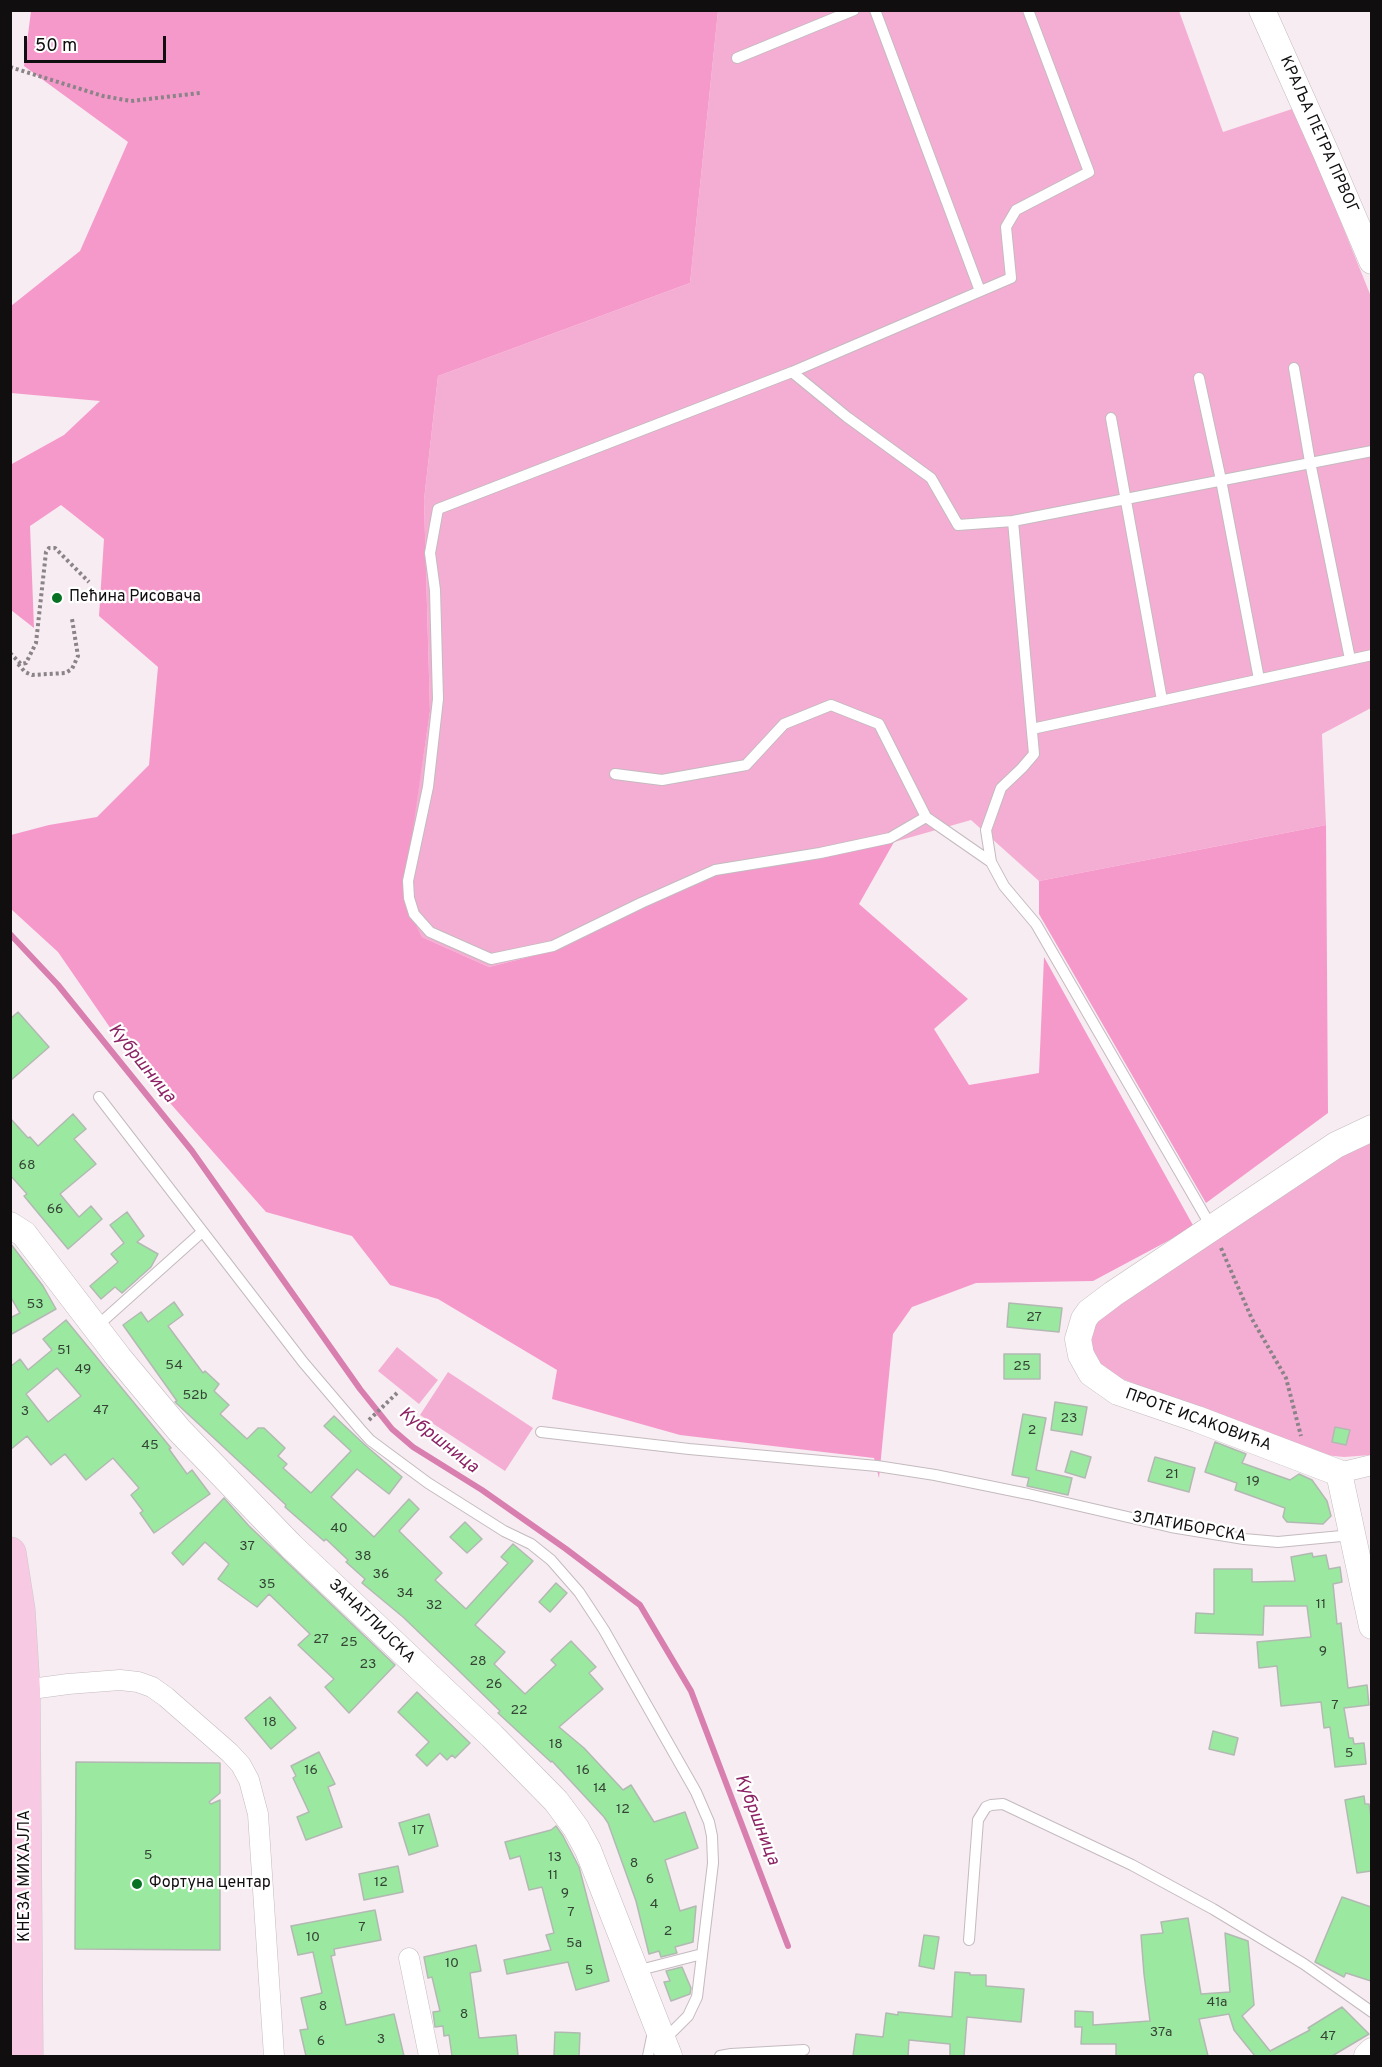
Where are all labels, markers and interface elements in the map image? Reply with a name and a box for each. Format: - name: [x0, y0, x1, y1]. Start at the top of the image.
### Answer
- scale bar: [27, 24, 170, 62]
- text: 50 m: [35, 35, 77, 58]
- street label: КРАЉА ПЕТРА ПРВОГ: [1275, 53, 1361, 217]
- place label: Пећина Рисовача: [69, 588, 201, 608]
- marker: Пећина Рисовача: [50, 591, 64, 605]
- water label: Кубршница: [103, 1020, 179, 1108]
- house number: 68: [19, 1158, 35, 1174]
- house number: 66: [47, 1202, 63, 1218]
- house number: 53: [26, 1297, 44, 1313]
- house number: 27: [1026, 1310, 1042, 1326]
- house number: 51: [57, 1343, 71, 1359]
- house number: 54: [165, 1358, 183, 1374]
- house number: 25: [1013, 1359, 1031, 1375]
- house number: 49: [75, 1362, 91, 1378]
- street label: ПРОТЕ ИСАКОВИЋА: [1122, 1386, 1274, 1456]
- house number: 52b: [182, 1388, 208, 1404]
- house number: 47: [93, 1403, 109, 1419]
- water label: Кубршница: [394, 1403, 482, 1479]
- house number: 3: [21, 1404, 29, 1420]
- house number: 23: [1061, 1411, 1077, 1427]
- house number: 2: [1028, 1423, 1036, 1439]
- house number: 45: [141, 1438, 159, 1454]
- house number: 21: [1165, 1467, 1179, 1483]
- house number: 19: [1246, 1474, 1260, 1490]
- street label: ЗЛАТИБОРСКА: [1130, 1508, 1248, 1548]
- house number: 40: [330, 1521, 348, 1537]
- house number: 37: [239, 1539, 255, 1555]
- house number: 38: [355, 1549, 371, 1565]
- house number: 36: [373, 1567, 389, 1583]
- street label: ЗАНАТЛИЈСКА: [324, 1576, 418, 1668]
- house number: 35: [258, 1577, 276, 1593]
- house number: 34: [396, 1586, 414, 1602]
- house number: 11: [1316, 1597, 1326, 1613]
- house number: 32: [426, 1598, 442, 1614]
- house number: 27: [313, 1632, 329, 1648]
- house number: 25: [340, 1635, 358, 1651]
- house number: 9: [1319, 1644, 1327, 1660]
- house number: 28: [469, 1654, 487, 1670]
- house number: 23: [360, 1657, 376, 1673]
- house number: 26: [486, 1677, 502, 1693]
- house number: 7: [1331, 1698, 1339, 1714]
- house number: 22: [510, 1703, 528, 1719]
- house number: 18: [263, 1715, 277, 1731]
- house number: 18: [549, 1737, 563, 1753]
- house number: 5: [1345, 1746, 1353, 1762]
- house number: 16: [304, 1763, 318, 1779]
- house number: 16: [576, 1763, 590, 1779]
- water label: Кубршница: [729, 1772, 783, 1868]
- house number: 14: [593, 1781, 607, 1797]
- house number: 12: [616, 1802, 630, 1818]
- street label: КНЕЗА МИХАЈЛА: [16, 1810, 36, 1942]
- house number: 17: [412, 1823, 424, 1839]
- house number: 5: [144, 1848, 152, 1864]
- house number: 13: [548, 1850, 562, 1866]
- house number: 8: [630, 1856, 638, 1872]
- house number: 11: [548, 1868, 558, 1884]
- house number: 6: [646, 1872, 654, 1888]
- place label: Фортуна центар: [149, 1874, 271, 1894]
- house number: 12: [374, 1875, 388, 1891]
- marker: Фортуна центар: [130, 1877, 144, 1891]
- house number: 9: [561, 1886, 569, 1902]
- house number: 4: [650, 1897, 658, 1913]
- house number: 7: [567, 1905, 575, 1921]
- house number: 7: [358, 1920, 366, 1936]
- house number: 2: [664, 1924, 672, 1940]
- house number: 10: [306, 1930, 320, 1946]
- house number: 5a: [566, 1936, 582, 1952]
- house number: 10: [445, 1956, 459, 1972]
- house number: 5: [585, 1963, 593, 1979]
- house number: 41a: [1207, 1995, 1227, 2011]
- house number: 8: [319, 1999, 327, 2015]
- house number: 8: [460, 2007, 468, 2023]
- house number: 37a: [1150, 2025, 1172, 2041]
- house number: 47: [1320, 2029, 1336, 2045]
- house number: 3: [377, 2032, 385, 2048]
- house number: 6: [317, 2034, 325, 2050]

